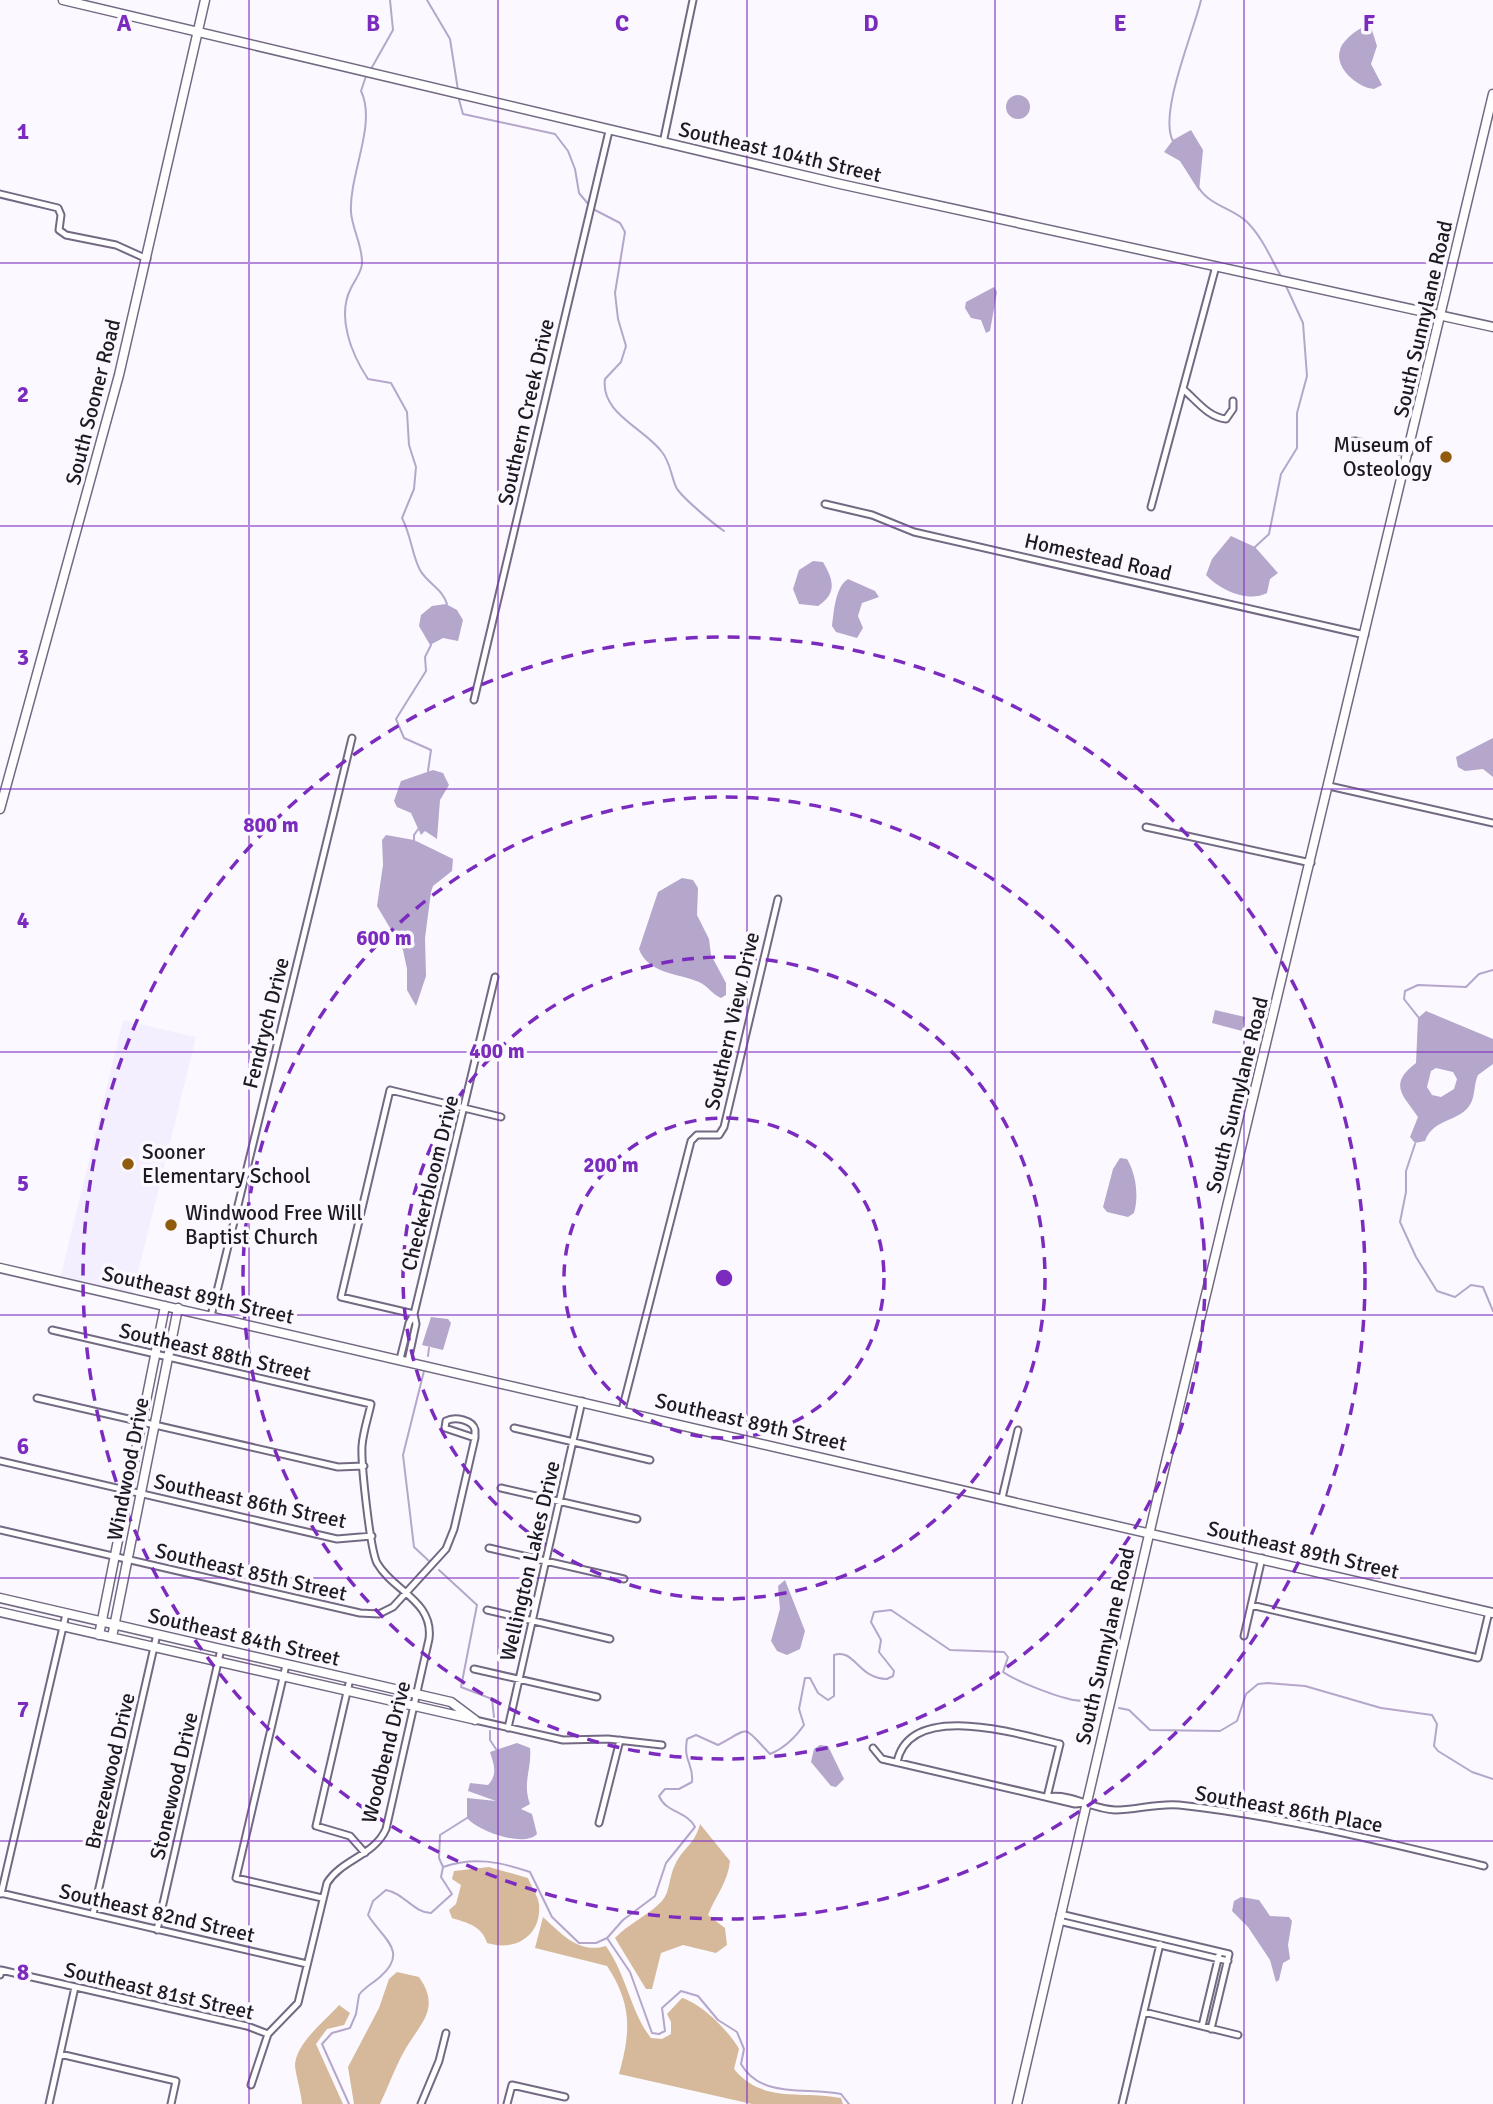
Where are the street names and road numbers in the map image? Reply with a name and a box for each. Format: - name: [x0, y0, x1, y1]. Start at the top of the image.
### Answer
- street label: Southeast 104th Street: [676, 116, 884, 188]
- street label: South Sunnylane Road: [1388, 218, 1458, 420]
- street label: South Sooner Road: [60, 316, 126, 488]
- street label: Southern Creek Drive: [492, 316, 560, 508]
- street label: Homestead Road: [1022, 527, 1174, 587]
- street label: Southern View Drive: [699, 929, 765, 1113]
- street label: Fendrych Drive: [237, 955, 295, 1091]
- street label: South Sunnylane Road: [1200, 994, 1274, 1196]
- street label: Checkerbloom Drive: [396, 1092, 464, 1274]
- street label: Southeast 89th Street: [100, 1260, 296, 1330]
- street label: Southeast 88th Street: [117, 1317, 313, 1387]
- street label: Southeast 89th Street: [653, 1387, 849, 1457]
- street label: Windwood Drive: [101, 1395, 155, 1543]
- street label: Wellington Lakes Drive: [494, 1458, 566, 1664]
- street label: Southeast 86th Street: [151, 1468, 349, 1534]
- street label: Southeast 89th Street: [1205, 1515, 1401, 1585]
- street label: Southeast 85th Street: [153, 1537, 349, 1607]
- street label: South Sunnylane Road: [1070, 1545, 1140, 1747]
- street label: Southeast 84th Street: [146, 1602, 342, 1672]
- street label: Woodbend Drive: [356, 1678, 416, 1826]
- street label: Breezewood Drive: [79, 1690, 141, 1852]
- street label: Stonewood Drive: [144, 1710, 204, 1862]
- street label: Southeast 86th Place: [1193, 1780, 1385, 1838]
- street label: Southeast 82nd Street: [57, 1878, 257, 1948]
- street label: Southeast 81st Street: [62, 1957, 256, 2025]

